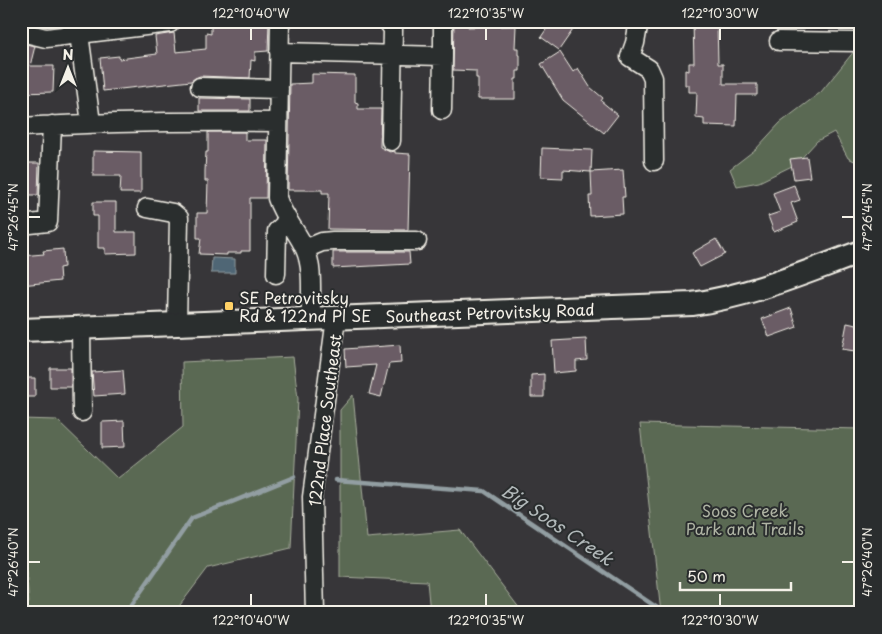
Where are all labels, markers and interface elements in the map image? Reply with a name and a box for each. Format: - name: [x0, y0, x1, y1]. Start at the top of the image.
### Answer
- text: 122°10'40"W: [213, 4, 290, 22]
- text: 122°10'35"W: [448, 4, 525, 22]
- text: 122°10'30"W: [681, 4, 759, 22]
- north arrow: [42, 42, 92, 92]
- text: N: [62, 44, 74, 65]
- text: 47°26'45"N: [4, 183, 22, 251]
- text: 47°26'45"N: [858, 183, 876, 251]
- place label: SE Petrovitsky Rd & 122nd Pl SE: [239, 285, 371, 327]
- street label: Southeast Petrovitsky Road: [385, 296, 595, 328]
- marker: SE Petrovitsky Rd & 122nd Pl SE: [223, 300, 235, 312]
- street label: 122nd Place Southeast: [302, 332, 346, 508]
- water label: Big Soos Creek: [497, 476, 620, 572]
- park label: Soos Creek Park and Trails: [686, 498, 804, 540]
- text: 47°26'40"N: [4, 527, 22, 597]
- text: 47°26'40"N: [858, 527, 876, 597]
- scale bar: [680, 559, 791, 591]
- text: 50 m: [687, 564, 726, 587]
- text: 122°10'40"W: [213, 611, 290, 629]
- text: 122°10'35"W: [448, 611, 525, 629]
- text: 122°10'30"W: [681, 611, 759, 629]

